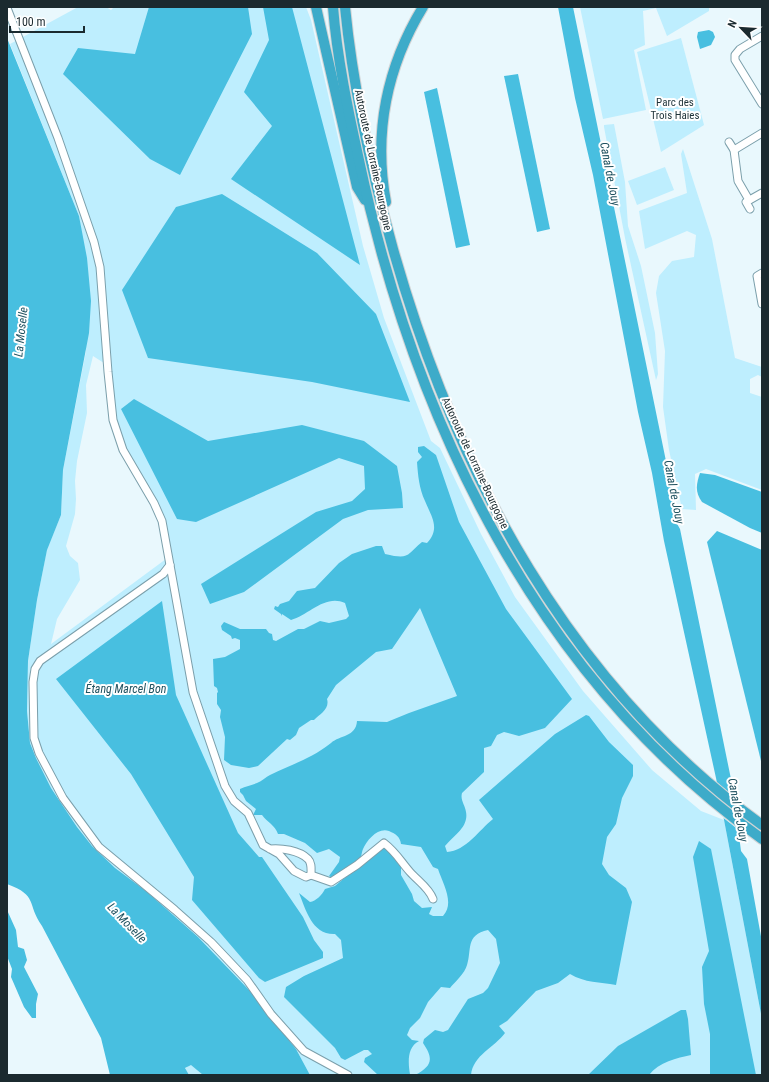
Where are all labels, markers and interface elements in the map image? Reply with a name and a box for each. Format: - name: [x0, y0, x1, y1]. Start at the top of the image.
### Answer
- scale bar: [10, 8, 84, 34]
- north arrow: [721, 8, 761, 48]
- text: 100 m: [16, 15, 46, 29]
- text: N: [725, 18, 740, 30]
- street label: Autoroute de Lorraine-Bourgogne: [352, 88, 394, 232]
- park label: Parc des Trois Haies: [651, 96, 699, 122]
- water label: Canal de Jouy: [597, 141, 623, 208]
- water label: La Moselle: [11, 306, 31, 358]
- street label: Autoroute de Lorraine-Bourgogne: [439, 395, 511, 531]
- water label: Canal de Jouy: [661, 459, 687, 526]
- water label: Étang Marcel Bon: [86, 681, 167, 696]
- water label: Canal de Jouy: [725, 777, 751, 844]
- water label: La Moselle: [105, 900, 150, 946]

